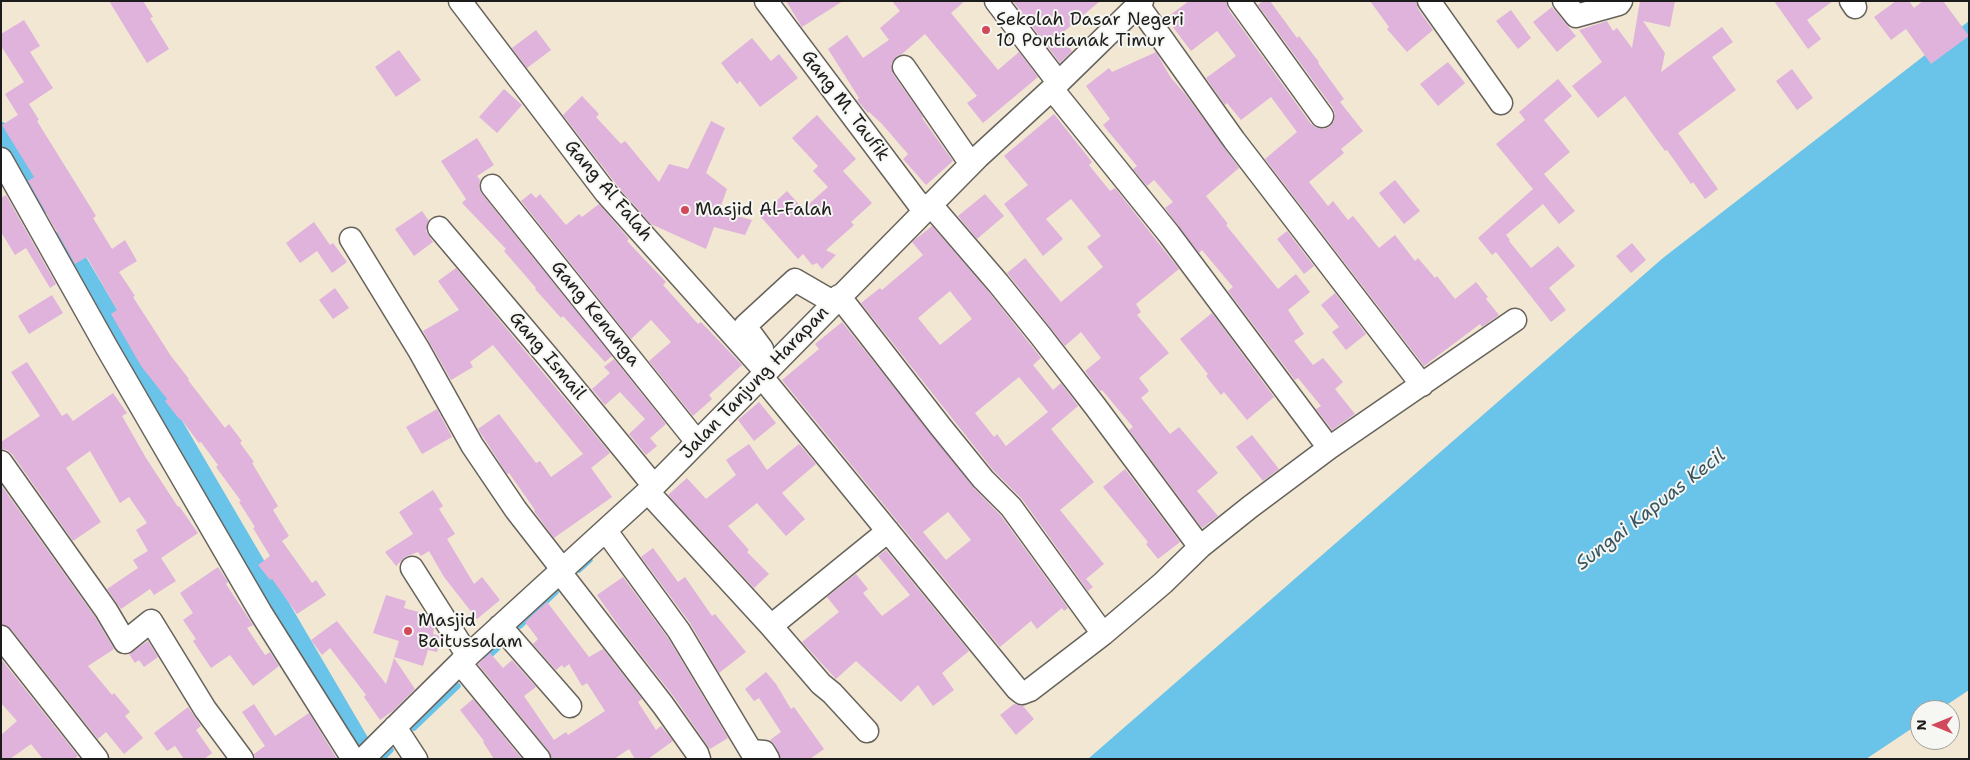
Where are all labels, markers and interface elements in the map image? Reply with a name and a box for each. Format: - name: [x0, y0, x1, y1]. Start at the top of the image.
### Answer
- place label: Sekolah Dasar Negeri 10 Pontianak Timur: [996, 9, 1184, 52]
- marker: Sekolah Dasar Negeri 10 Pontianak Timur: [980, 24, 992, 36]
- street label: Gang M. Taufik: [796, 46, 894, 166]
- street label: Gang Al Falah: [559, 136, 657, 246]
- place label: Masjid Al-Falah: [695, 199, 832, 221]
- marker: Masjid Al-Falah: [679, 204, 691, 216]
- street label: Gang Kenanga: [546, 257, 644, 371]
- street label: Jalan Tanjung Harapan: [676, 302, 834, 464]
- street label: Gang Ismail: [504, 308, 590, 404]
- water label: Sungai Kapuas Kecil: [1572, 444, 1730, 576]
- place label: Masjid Baitussalam: [418, 610, 522, 652]
- marker: Masjid Baitussalam: [402, 625, 414, 637]
- north arrow: [1910, 700, 1960, 750]
- text: N: [1912, 719, 1930, 731]

